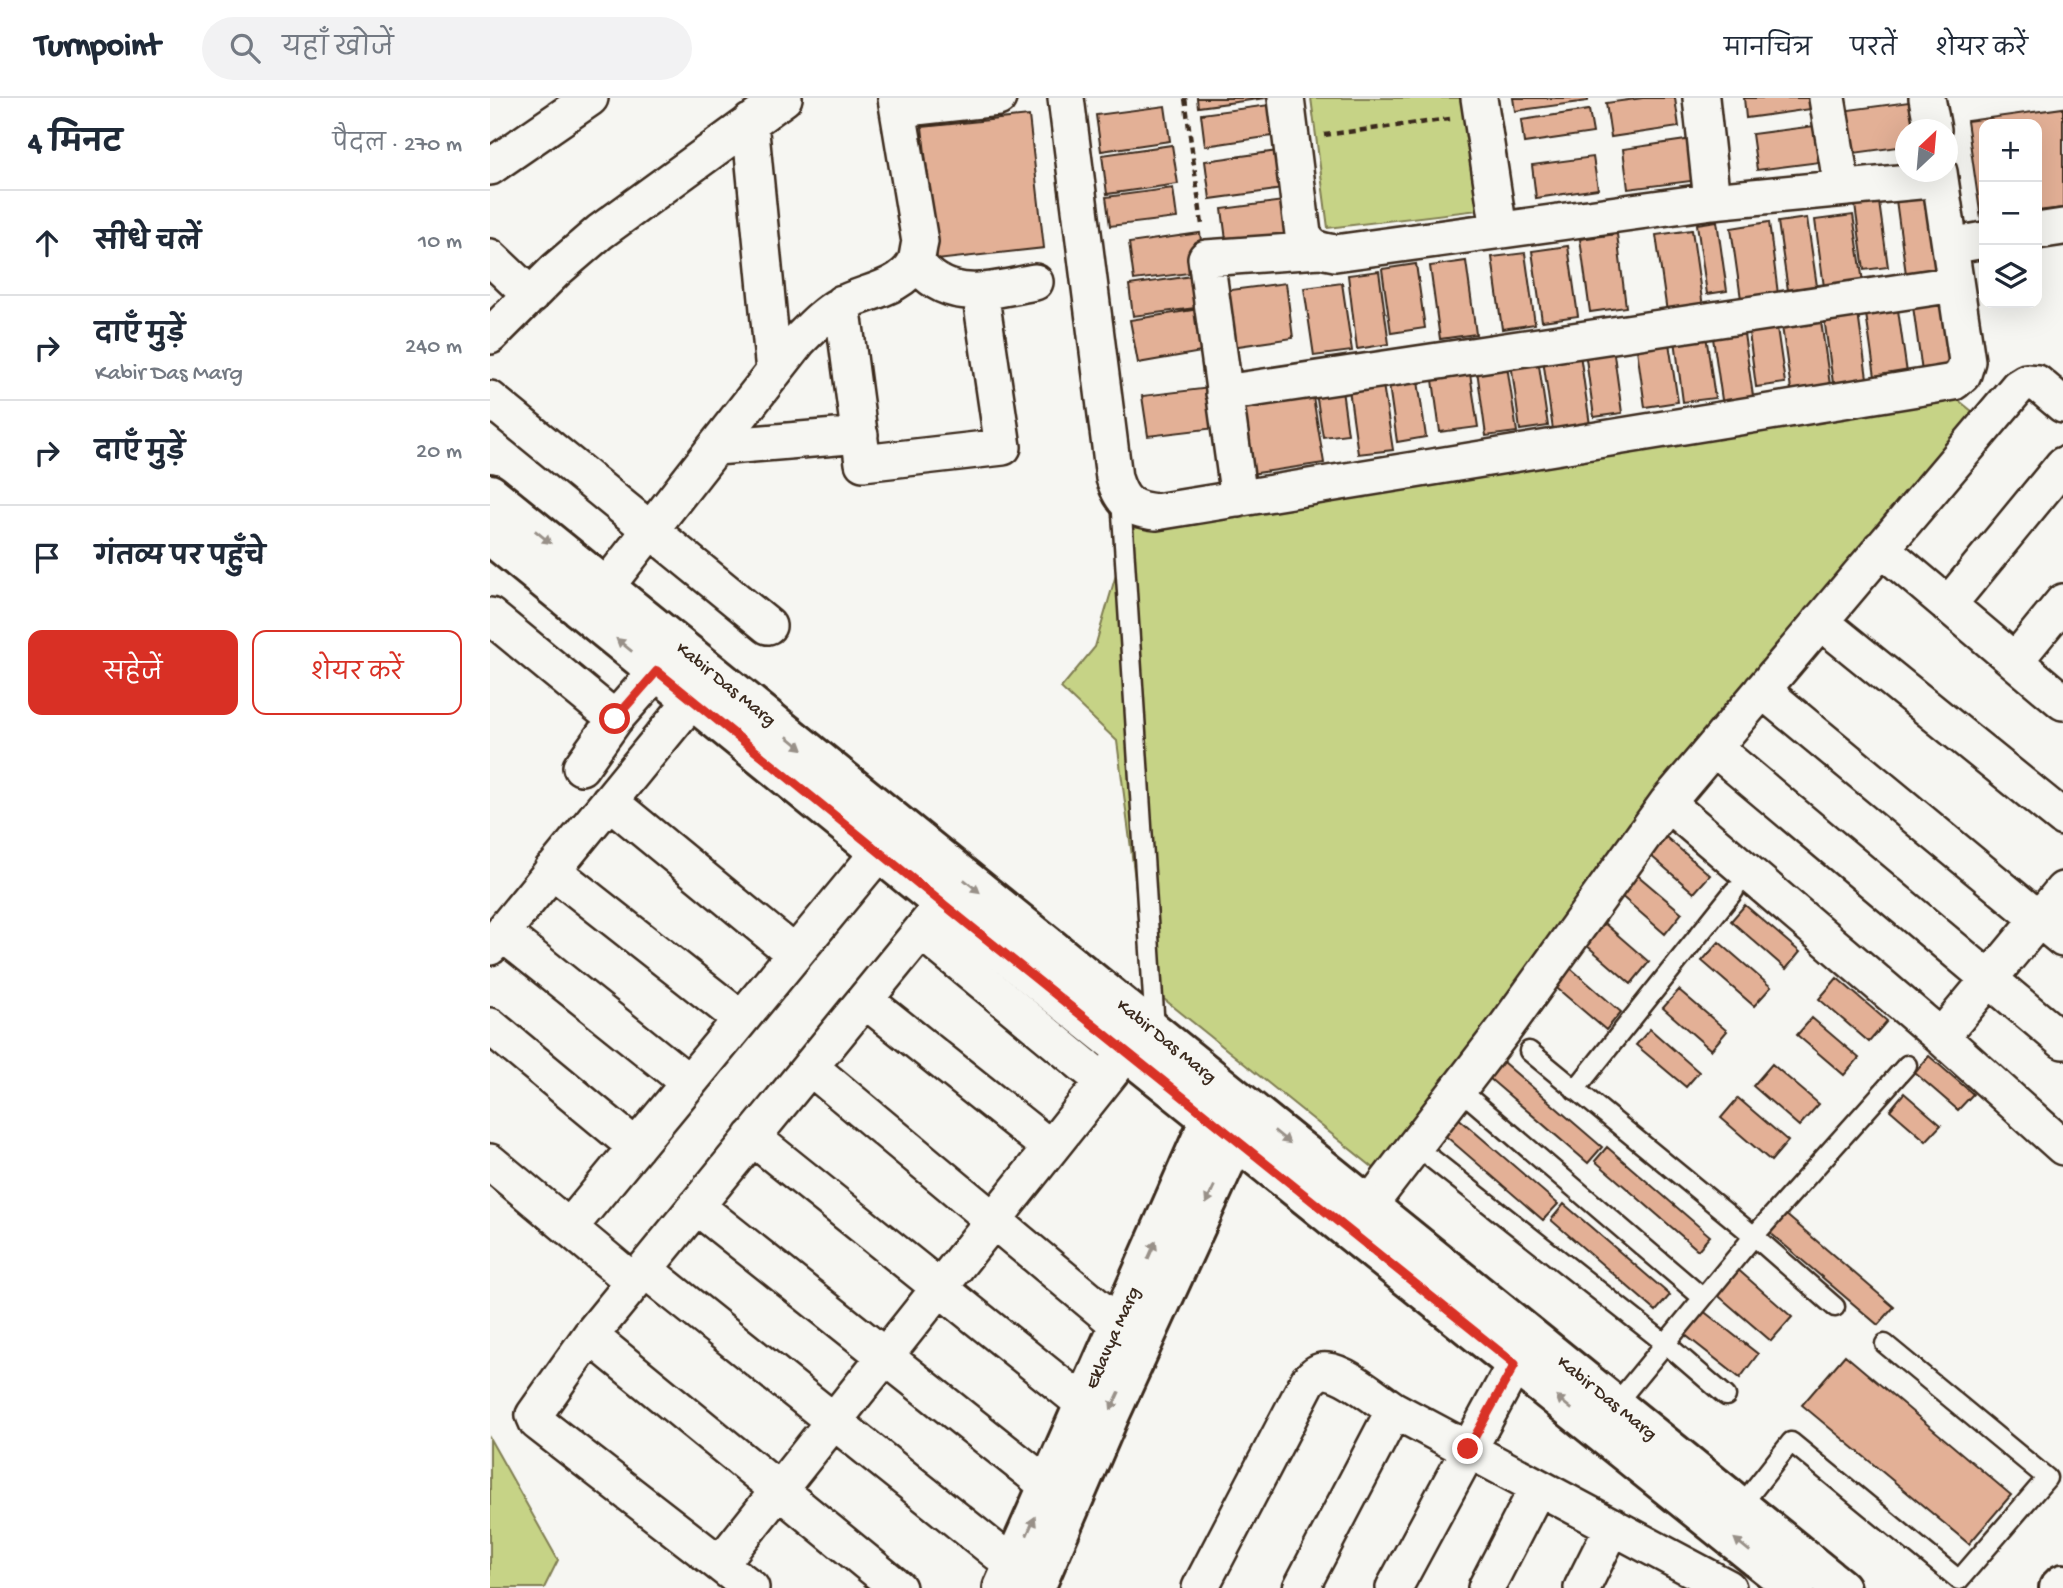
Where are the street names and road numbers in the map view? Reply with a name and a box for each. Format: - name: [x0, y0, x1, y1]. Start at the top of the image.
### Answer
- street label: Kabir Das Marg: [671, 637, 780, 732]
- street label: Kabir Das Marg: [1111, 994, 1221, 1089]
- street label: Eklavya Marg: [1081, 1284, 1146, 1393]
- street label: Kabir Das Marg: [1552, 1351, 1661, 1446]

